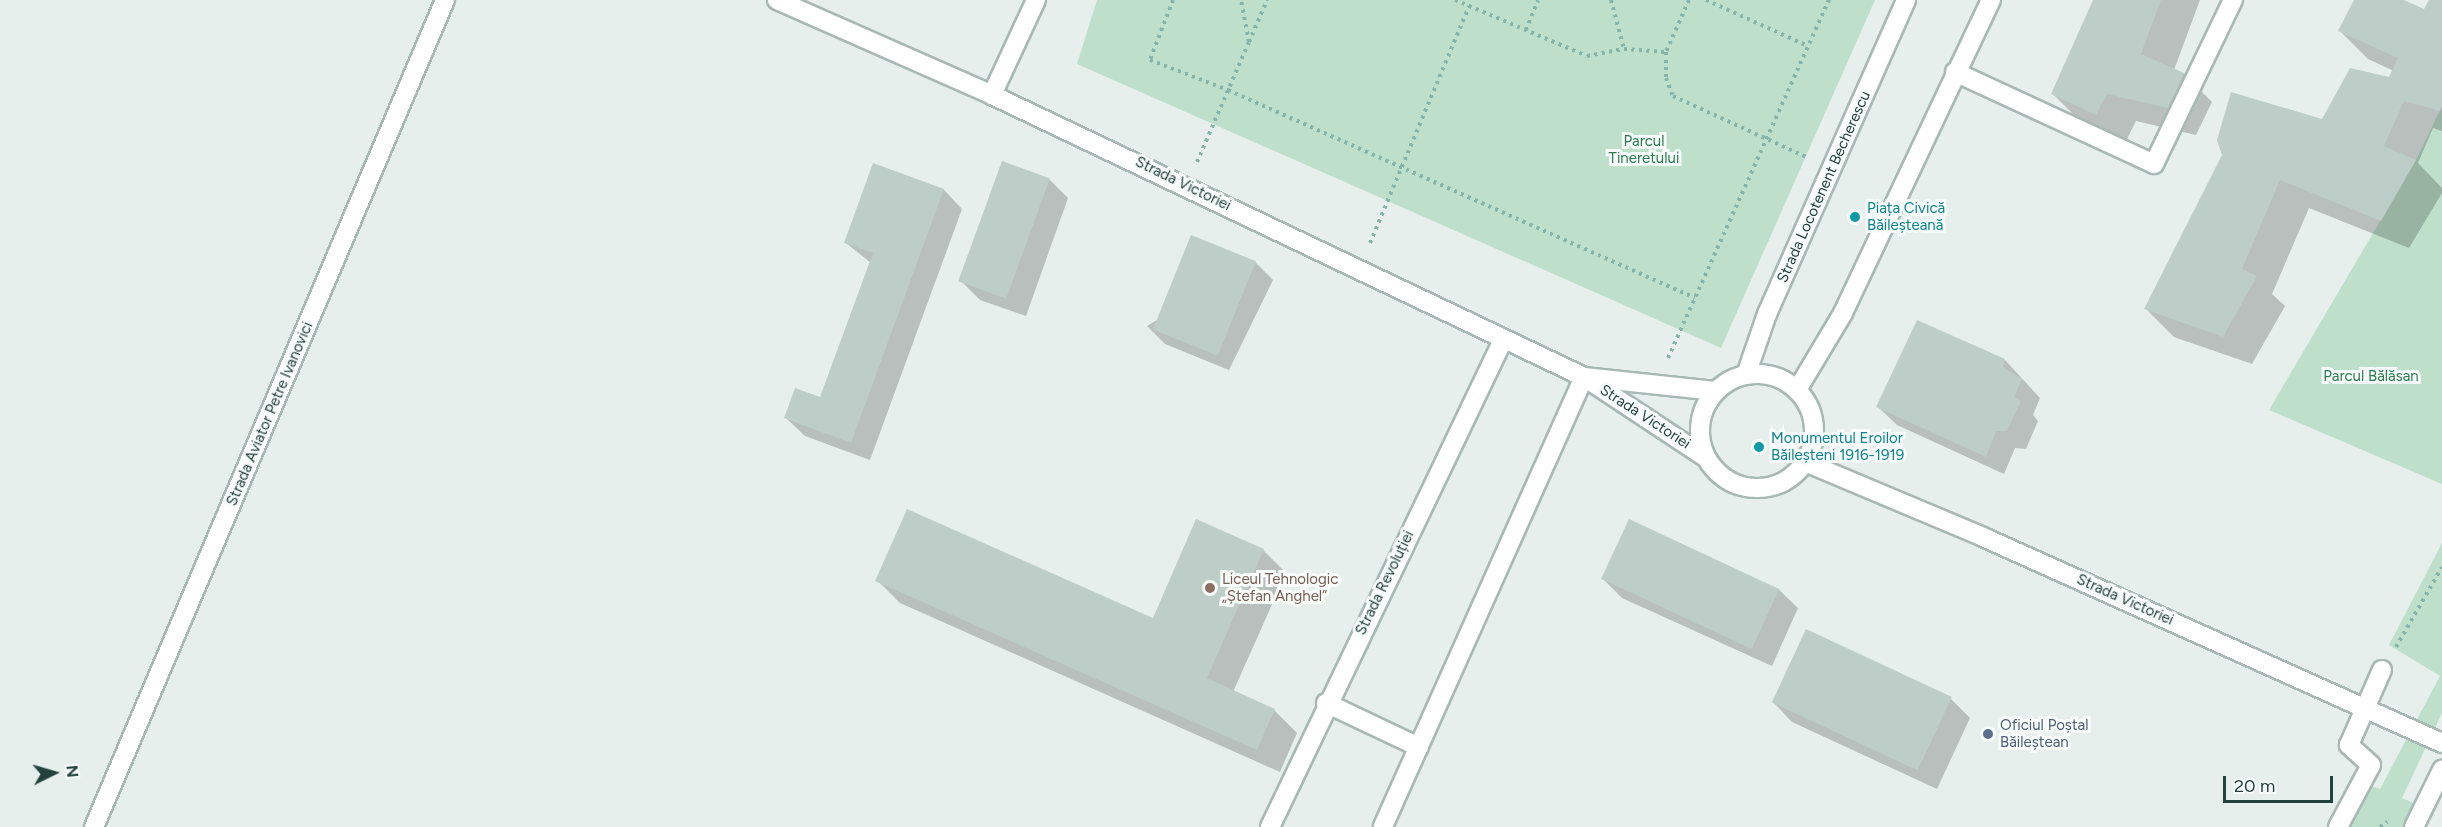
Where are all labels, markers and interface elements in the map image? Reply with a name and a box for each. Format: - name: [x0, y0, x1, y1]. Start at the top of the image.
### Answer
- street label: Strada Locotenent Becherescu: [1773, 88, 1875, 286]
- park label: Parcul Tineretului: [1609, 132, 1679, 167]
- street label: Strada Victoriei: [1132, 153, 1234, 215]
- place label: Piața Civică Băileșteană: [1867, 199, 1945, 234]
- marker: Piața Civică Băileșteană: [1848, 210, 1862, 224]
- street label: Strada Aviator Petre Ivanovici: [223, 319, 317, 509]
- park label: Parcul Bălăsan: [2323, 368, 2419, 386]
- street label: Strada Victoriei: [1596, 381, 1694, 453]
- place label: Monumentul Eroilor Băileșteni 1916-1919: [1771, 429, 1904, 464]
- marker: Monumentul Eroilor Băileșteni 1916-1919: [1752, 440, 1766, 454]
- street label: Strada Revoluției: [1352, 528, 1418, 638]
- place label: Liceul Tehnologic „Ștefan Anghel”: [1222, 570, 1338, 605]
- street label: Strada Victoriei: [2074, 571, 2176, 629]
- marker: Liceul Tehnologic „Ștefan Anghel”: [1203, 581, 1217, 595]
- place label: Oficiul Poștal Băileștean: [2000, 716, 2088, 751]
- marker: Oficiul Poștal Băileștean: [1981, 727, 1995, 741]
- north arrow: [24, 743, 84, 803]
- text: N: [62, 764, 82, 778]
- scale bar: [2226, 764, 2336, 802]
- text: 20 m: [2234, 775, 2275, 797]

